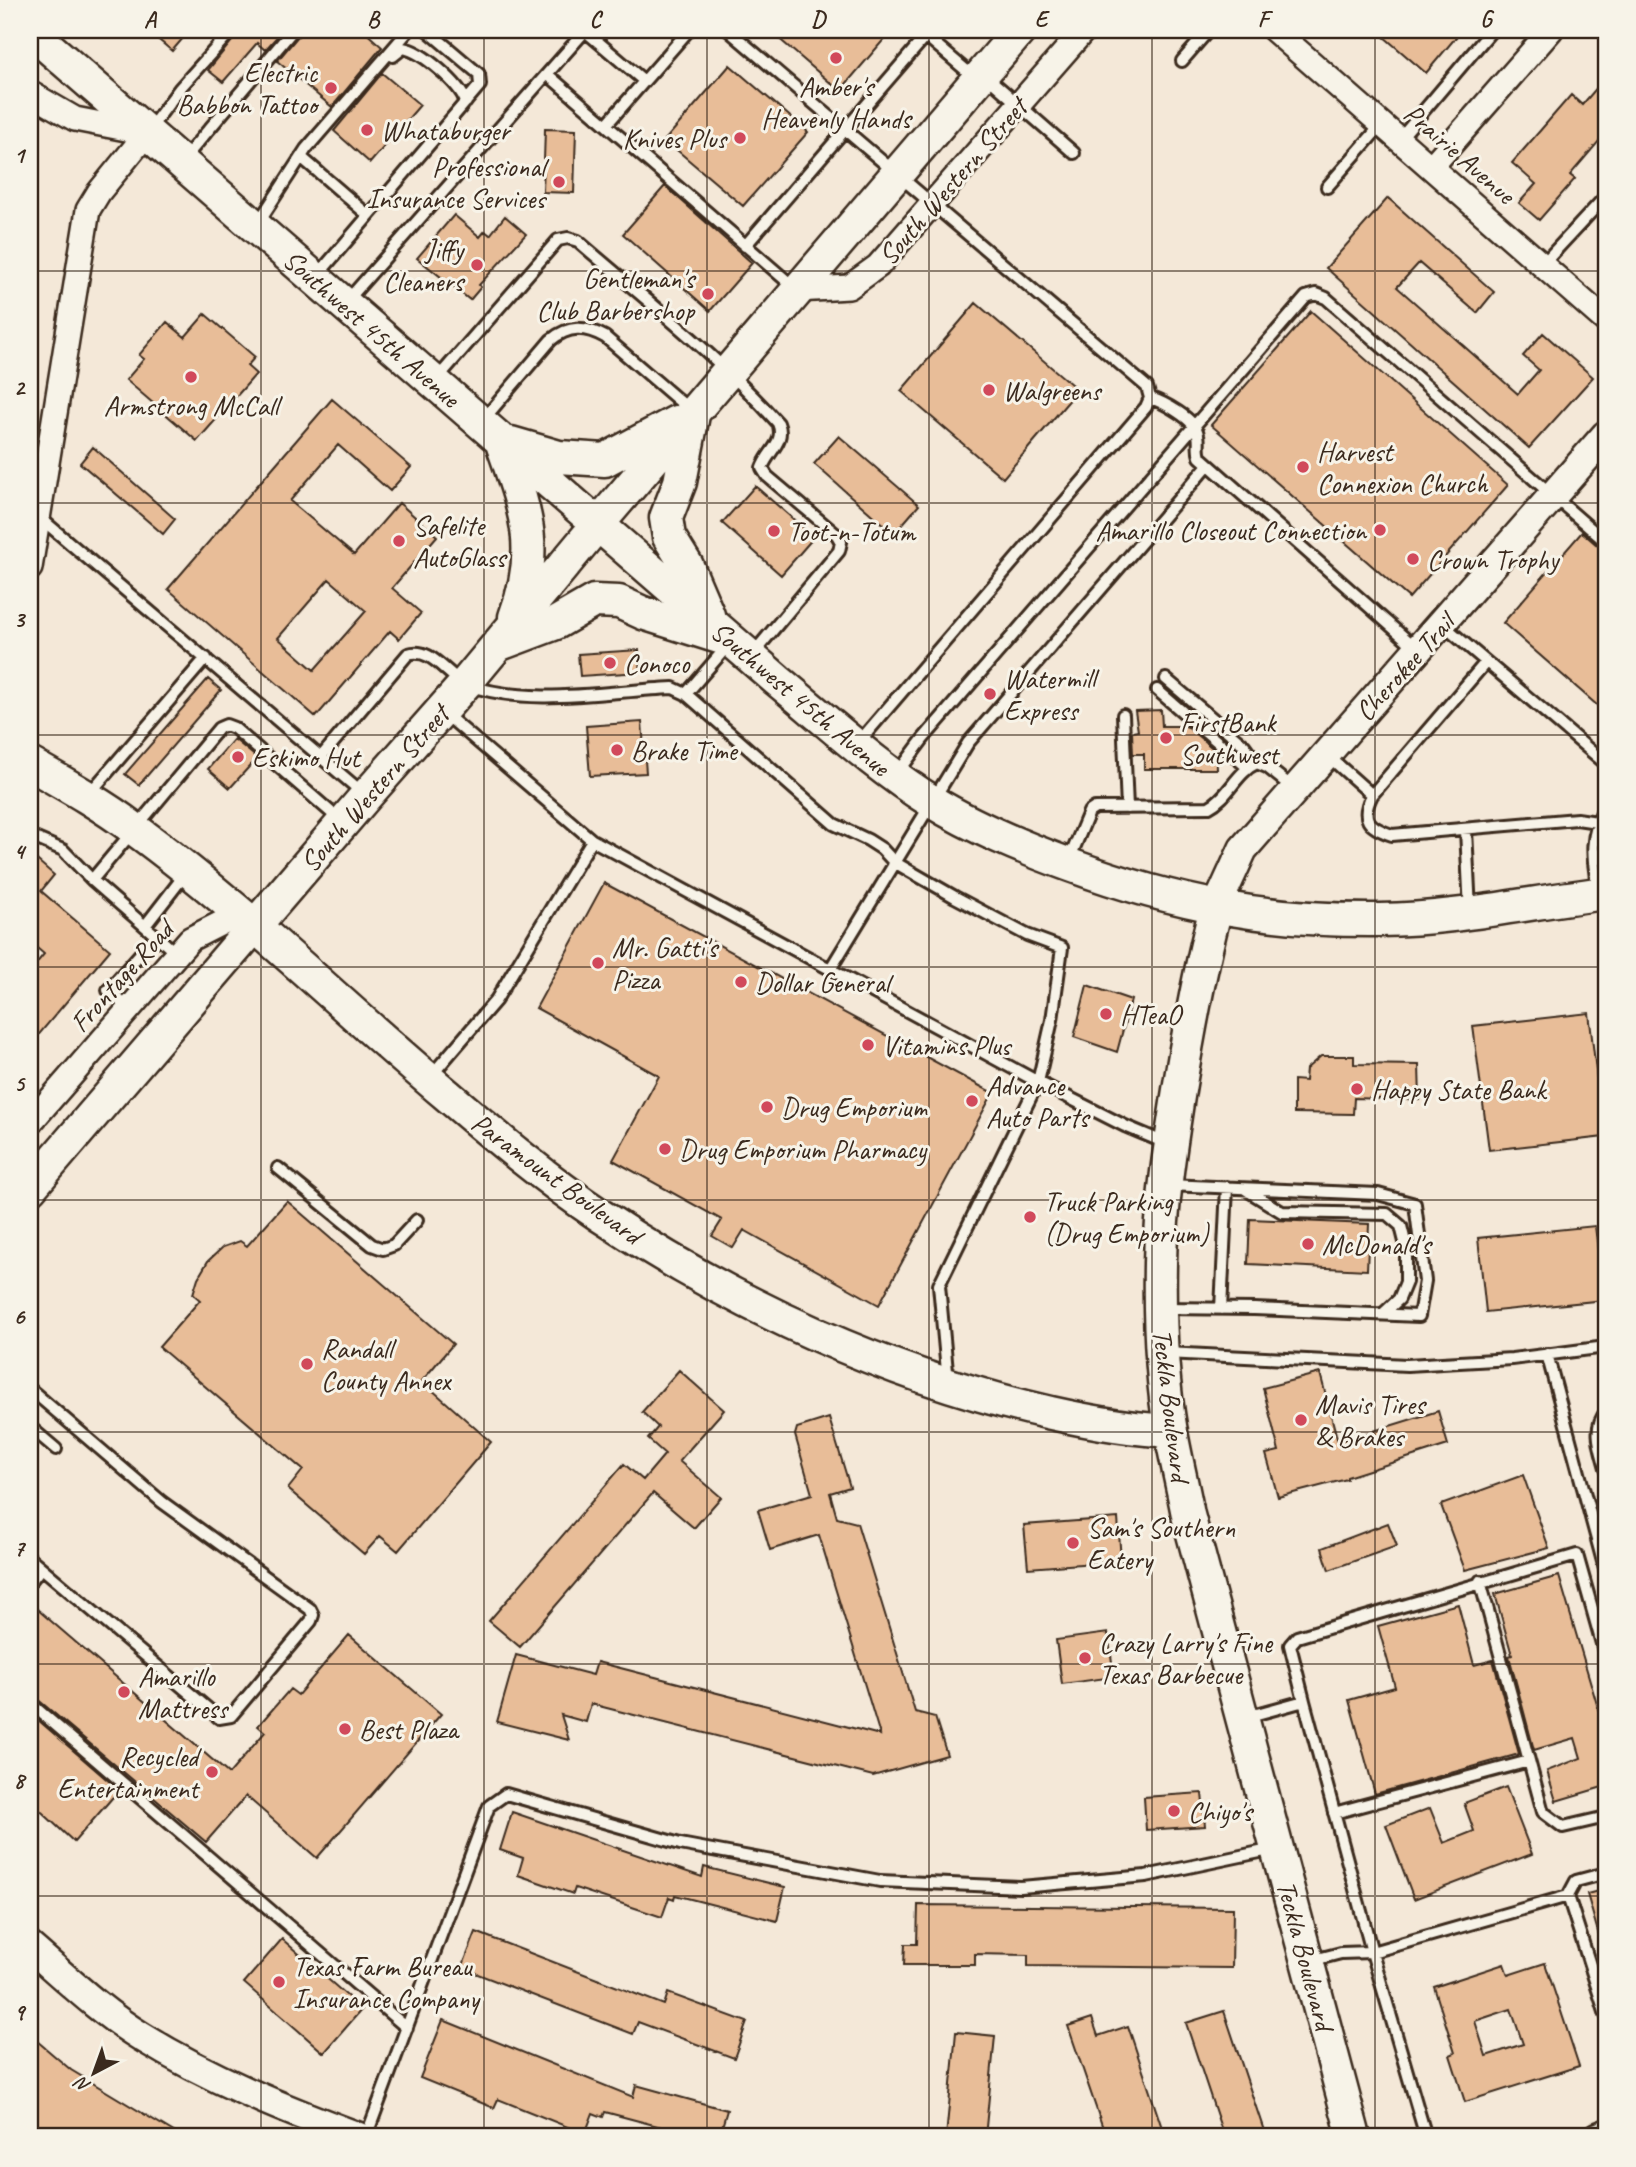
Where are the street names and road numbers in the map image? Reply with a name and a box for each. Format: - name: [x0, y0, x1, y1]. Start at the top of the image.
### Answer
- street label: South Western Street: [870, 88, 1037, 272]
- street label: Prairie Avenue: [1397, 96, 1524, 212]
- street label: Southwest 45th Avenue: [276, 242, 469, 416]
- street label: Cherokee Trail: [1347, 603, 1465, 728]
- street label: Southwest 45th Avenue: [704, 613, 899, 785]
- street label: South Western Street: [292, 695, 459, 879]
- street label: Frontage Road: [62, 910, 183, 1039]
- street label: Paramount Boulevard: [465, 1105, 652, 1254]
- street label: Teckla Boulevard: [1145, 1327, 1199, 1487]
- street label: Teckla Boulevard: [1269, 1877, 1343, 2037]

